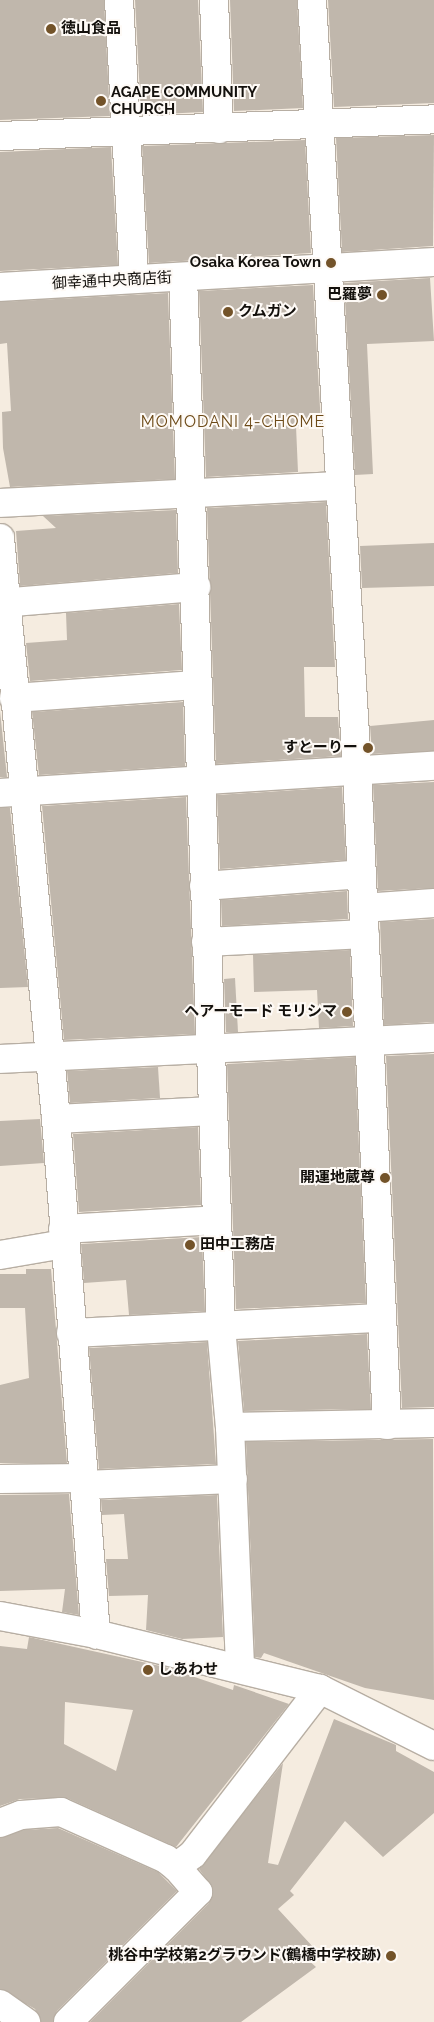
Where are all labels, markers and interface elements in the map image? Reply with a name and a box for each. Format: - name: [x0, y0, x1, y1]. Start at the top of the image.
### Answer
- place label: 徳山食品: [61, 20, 121, 38]
- marker: 徳山食品: [45, 23, 57, 35]
- place label: AGAPE COMMUNITY CHURCH: [111, 83, 257, 118]
- marker: AGAPE COMMUNITY CHURCH: [95, 95, 107, 107]
- place label: Osaka Korea Town: [189, 254, 321, 272]
- marker: Osaka Korea Town: [325, 257, 337, 269]
- street label: 御幸通中央商店街: [52, 269, 172, 293]
- place label: 巴羅夢: [327, 286, 372, 304]
- marker: 巴羅夢: [376, 289, 388, 301]
- place label: クムガン: [238, 303, 298, 321]
- marker: クムガン: [222, 306, 234, 318]
- district label: MOMODANI 4-CHOME: [139, 412, 327, 432]
- place label: すとーりー: [283, 739, 358, 757]
- marker: すとーりー: [362, 742, 374, 754]
- place label: ヘアーモード モリシマ: [184, 1003, 337, 1021]
- marker: ヘアーモード モリシマ: [341, 1006, 353, 1018]
- place label: 開運地蔵尊: [300, 1169, 375, 1187]
- marker: 開運地蔵尊: [379, 1172, 391, 1184]
- place label: 田中工務店: [200, 1236, 275, 1254]
- marker: 田中工務店: [184, 1239, 196, 1251]
- place label: しあわせ: [158, 1661, 218, 1679]
- marker: しあわせ: [142, 1664, 154, 1676]
- place label: 桃谷中学校第2グラウンド(鶴橋中学校跡): [108, 1947, 381, 1965]
- marker: 桃谷中学校第2グラウンド(鶴橋中学校跡): [385, 1950, 397, 1962]

